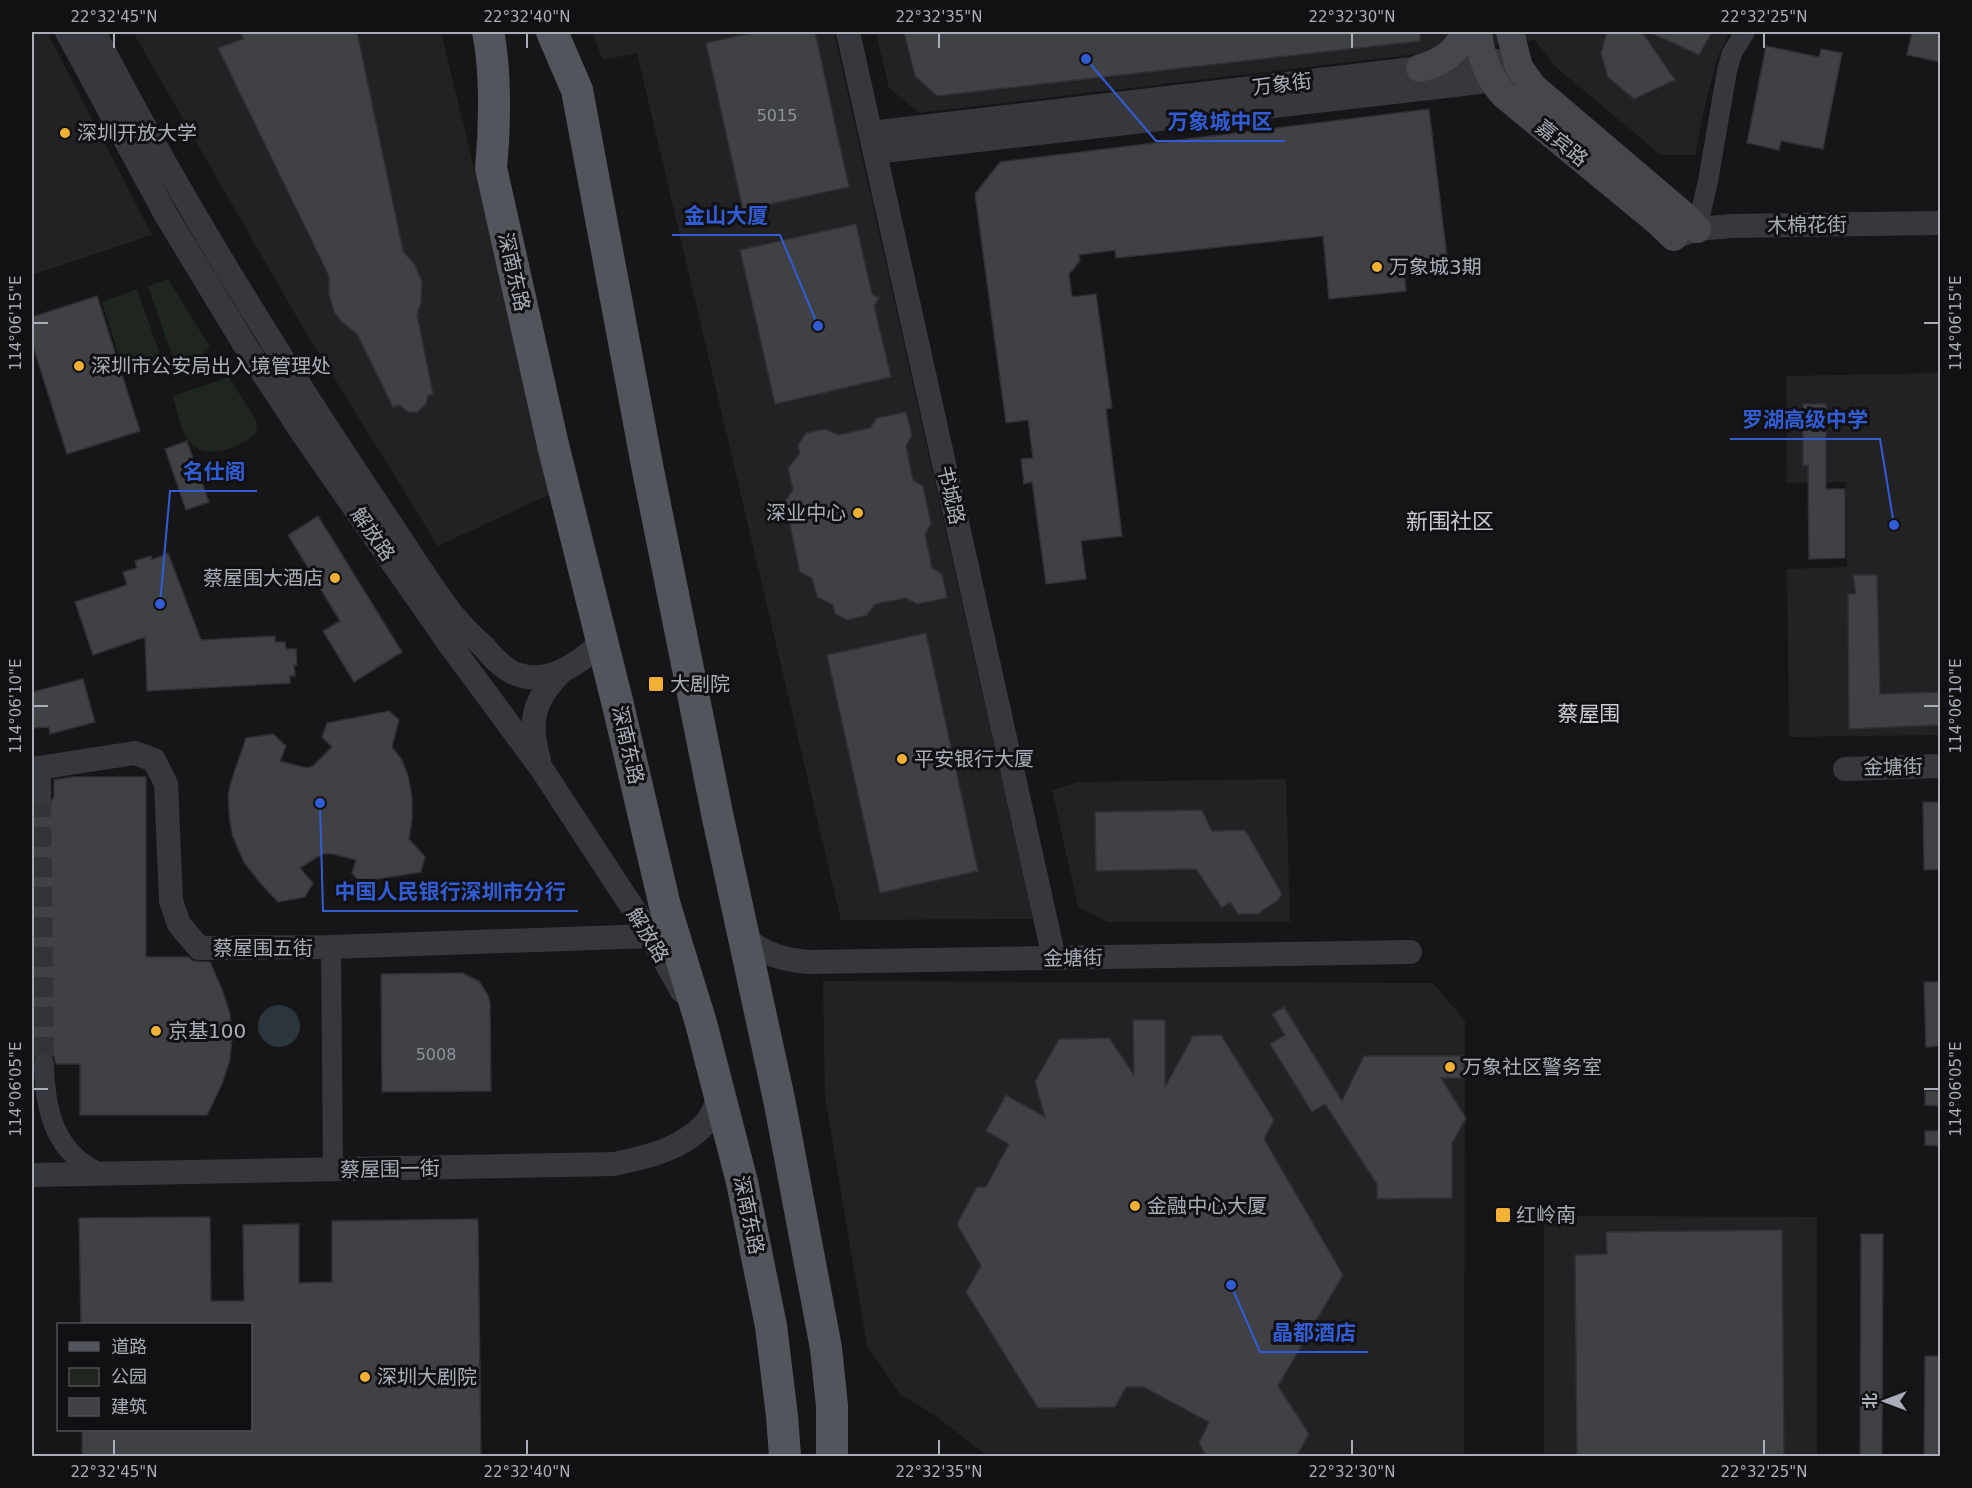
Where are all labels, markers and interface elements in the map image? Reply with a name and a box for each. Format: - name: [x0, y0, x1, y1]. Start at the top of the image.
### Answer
- text: 22°32'45"N: [70, 8, 158, 26]
- text: 22°32'40"N: [483, 8, 571, 26]
- text: 22°32'35"N: [895, 8, 983, 26]
- text: 22°32'30"N: [1308, 8, 1396, 26]
- text: 22°32'25"N: [1720, 8, 1808, 26]
- street label: 万象街: [1251, 68, 1313, 100]
- callout: 万象城中区: [1156, 102, 1285, 141]
- house number: 5015: [757, 106, 797, 125]
- text: 万象城中区: [1168, 110, 1273, 134]
- street label: 嘉宾路: [1531, 115, 1593, 171]
- place label: 深圳开放大学: [77, 121, 197, 145]
- marker: 深圳开放大学: [58, 126, 72, 140]
- callout: 金山大厦: [672, 196, 780, 235]
- text: 金山大厦: [684, 204, 768, 228]
- street label: 木棉花街: [1767, 212, 1847, 238]
- street label: 深南东路: [493, 230, 535, 314]
- place label: 万象城3期: [1389, 255, 1482, 279]
- marker: 万象城3期: [1370, 260, 1384, 274]
- text: 114°06'15"E: [7, 276, 25, 370]
- text: 114°06'15"E: [1947, 276, 1965, 370]
- place label: 深圳市公安局出入境管理处: [91, 354, 331, 378]
- marker: 深圳市公安局出入境管理处: [72, 359, 86, 373]
- callout: 罗湖高级中学: [1730, 400, 1880, 439]
- text: 罗湖高级中学: [1742, 408, 1868, 432]
- callout: 名仕阁: [170, 452, 257, 491]
- text: 名仕阁: [183, 460, 246, 484]
- street label: 书城路: [933, 463, 969, 527]
- place label: 深业中心: [766, 501, 846, 525]
- street label: 解放路: [346, 503, 400, 565]
- marker: 深业中心: [851, 506, 865, 520]
- district label: 新围社区: [1406, 509, 1494, 534]
- place label: 蔡屋围大酒店: [203, 566, 323, 590]
- marker: 蔡屋围大酒店: [328, 571, 342, 585]
- text: 114°06'10"E: [7, 659, 25, 753]
- text: 114°06'10"E: [1947, 659, 1965, 753]
- place label: 大剧院: [670, 672, 730, 696]
- marker: 大剧院: [647, 675, 665, 693]
- district label: 蔡屋围: [1558, 702, 1621, 726]
- street label: 深南东路: [607, 703, 649, 787]
- place label: 平安银行大厦: [914, 747, 1034, 771]
- marker: 平安银行大厦: [895, 752, 909, 766]
- street label: 金塘街: [1863, 754, 1923, 780]
- callout: 中国人民银行深圳市分行: [323, 872, 578, 911]
- text: 中国人民银行深圳市分行: [335, 880, 566, 904]
- street label: 解放路: [622, 903, 674, 967]
- street label: 蔡屋围五街: [213, 936, 313, 960]
- street label: 金塘街: [1043, 945, 1103, 971]
- place label: 京基100: [168, 1019, 246, 1043]
- marker: 京基100: [149, 1024, 163, 1038]
- text: 114°06'05"E: [7, 1042, 25, 1136]
- text: 114°06'05"E: [1947, 1042, 1965, 1136]
- house number: 5008: [416, 1045, 456, 1064]
- place label: 万象社区警务室: [1462, 1055, 1602, 1079]
- marker: 万象社区警务室: [1443, 1060, 1457, 1074]
- street label: 蔡屋围一街: [340, 1156, 440, 1182]
- street label: 深南东路: [729, 1173, 769, 1257]
- place label: 金融中心大厦: [1147, 1194, 1267, 1218]
- marker: 金融中心大厦: [1128, 1199, 1142, 1213]
- place label: 红岭南: [1516, 1203, 1576, 1227]
- marker: 红岭南: [1494, 1206, 1512, 1224]
- callout: 晶都酒店: [1260, 1313, 1368, 1352]
- text: 晶都酒店: [1272, 1321, 1356, 1345]
- legend: [57, 1323, 252, 1431]
- text: 道路: [111, 1336, 147, 1357]
- place label: 深圳大剧院: [377, 1365, 477, 1389]
- text: 公园: [111, 1366, 147, 1387]
- marker: 深圳大剧院: [358, 1370, 372, 1384]
- north arrow: [1855, 1371, 1915, 1431]
- text: 北: [1861, 1393, 1880, 1409]
- text: 建筑: [111, 1396, 147, 1417]
- text: 22°32'45"N: [70, 1463, 158, 1481]
- text: 22°32'40"N: [483, 1463, 571, 1481]
- text: 22°32'35"N: [895, 1463, 983, 1481]
- text: 22°32'30"N: [1308, 1463, 1396, 1481]
- text: 22°32'25"N: [1720, 1463, 1808, 1481]

